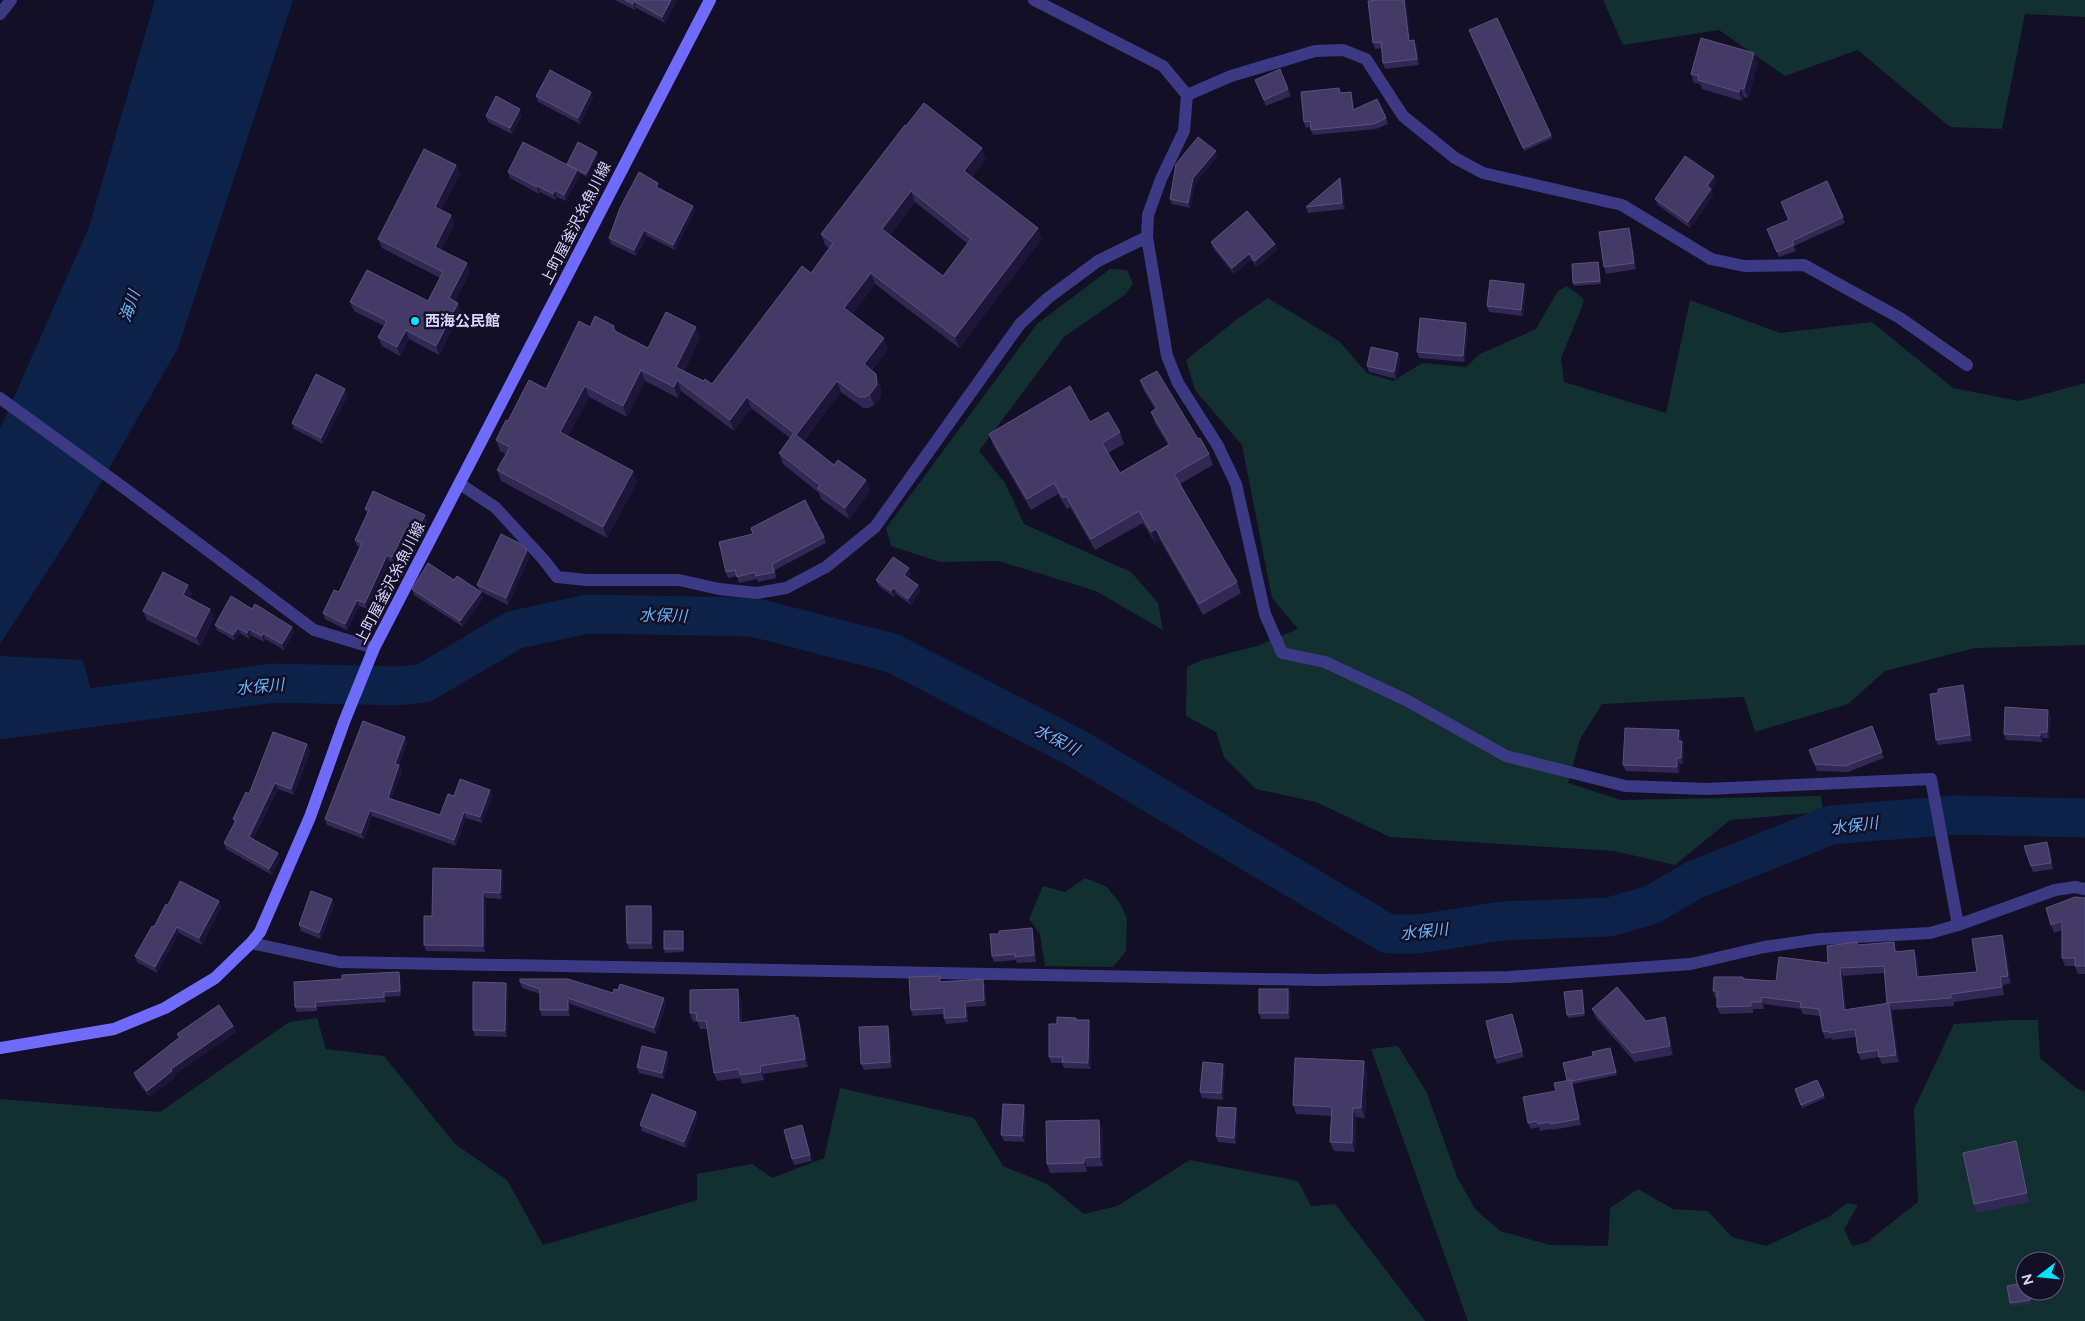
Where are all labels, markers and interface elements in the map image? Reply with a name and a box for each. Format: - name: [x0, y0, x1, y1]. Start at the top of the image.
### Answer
- street label: 上町屋釜沢糸魚川線: [537, 159, 615, 287]
- water label: 海川: [115, 286, 144, 324]
- place label: 西海公民館: [425, 312, 500, 330]
- marker: 西海公民館: [409, 315, 421, 327]
- street label: 上町屋釜沢糸魚川線: [351, 519, 429, 647]
- water label: 水保川: [639, 606, 689, 625]
- water label: 水保川: [235, 675, 287, 698]
- water label: 水保川: [1031, 720, 1084, 760]
- water label: 水保川: [1829, 813, 1881, 838]
- water label: 水保川: [1399, 919, 1451, 943]
- north arrow: [2015, 1251, 2065, 1301]
- text: N: [2018, 1272, 2037, 1287]

